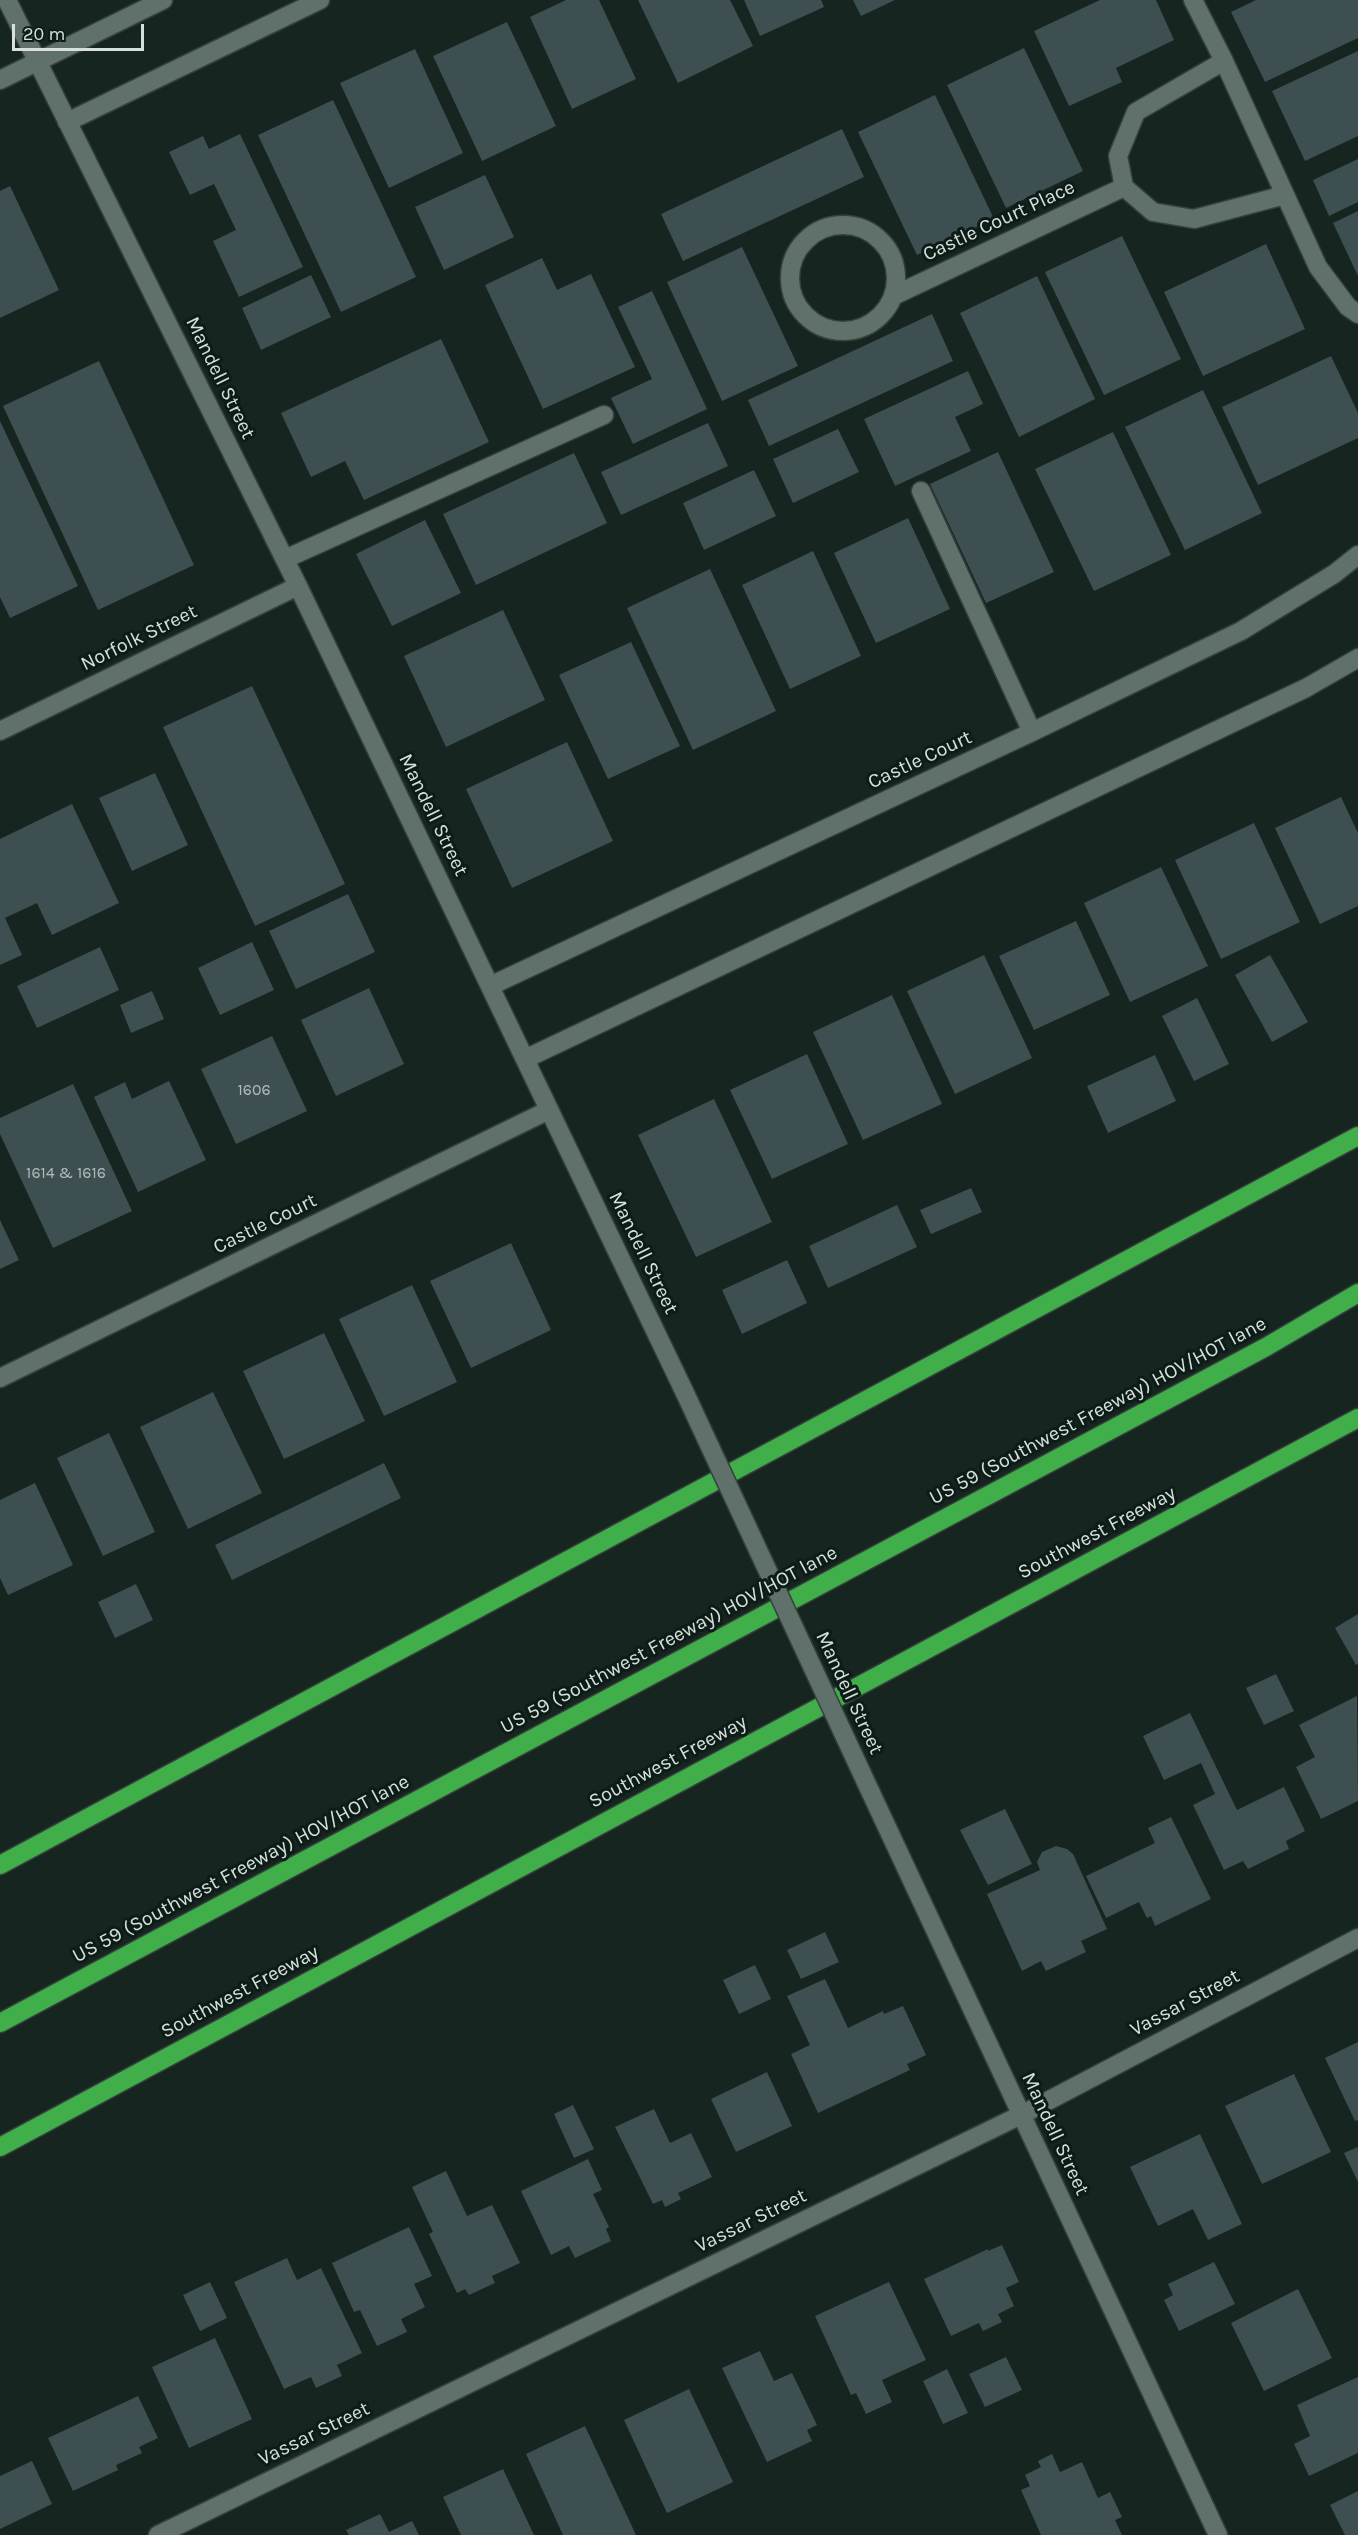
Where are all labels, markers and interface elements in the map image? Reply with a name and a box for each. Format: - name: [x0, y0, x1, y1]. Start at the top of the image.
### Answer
- scale bar: [15, 12, 147, 50]
- text: 20 m: [23, 23, 65, 45]
- street label: Castle Court Place: [919, 175, 1079, 267]
- street label: Mandell Street: [180, 313, 260, 443]
- street label: Norfolk Street: [77, 600, 201, 676]
- street label: Castle Court: [864, 725, 976, 795]
- street label: Mandell Street: [393, 750, 473, 880]
- house number: 1606: [237, 1080, 271, 1100]
- house number: 1614 & 1616: [26, 1163, 106, 1183]
- street label: Mandell Street: [603, 1188, 683, 1318]
- street label: Castle Court: [209, 1189, 321, 1259]
- street label: US 59 (Southwest Freeway) HOV/HOT lane: [926, 1312, 1270, 1510]
- street label: Southwest Freeway: [1014, 1481, 1180, 1585]
- street label: US 59 (Southwest Freeway) HOV/HOT lane: [497, 1541, 841, 1739]
- street label: Mandell Street: [810, 1628, 888, 1758]
- street label: Southwest Freeway: [585, 1710, 751, 1814]
- street label: US 59 (Southwest Freeway) HOV/HOT lane: [69, 1770, 413, 1968]
- street label: Southwest Freeway: [157, 1940, 323, 2044]
- street label: Vassar Street: [1126, 1964, 1244, 2042]
- street label: Mandell Street: [1016, 2069, 1094, 2199]
- street label: Vassar Street: [692, 2184, 810, 2258]
- street label: Vassar Street: [255, 2397, 373, 2471]

